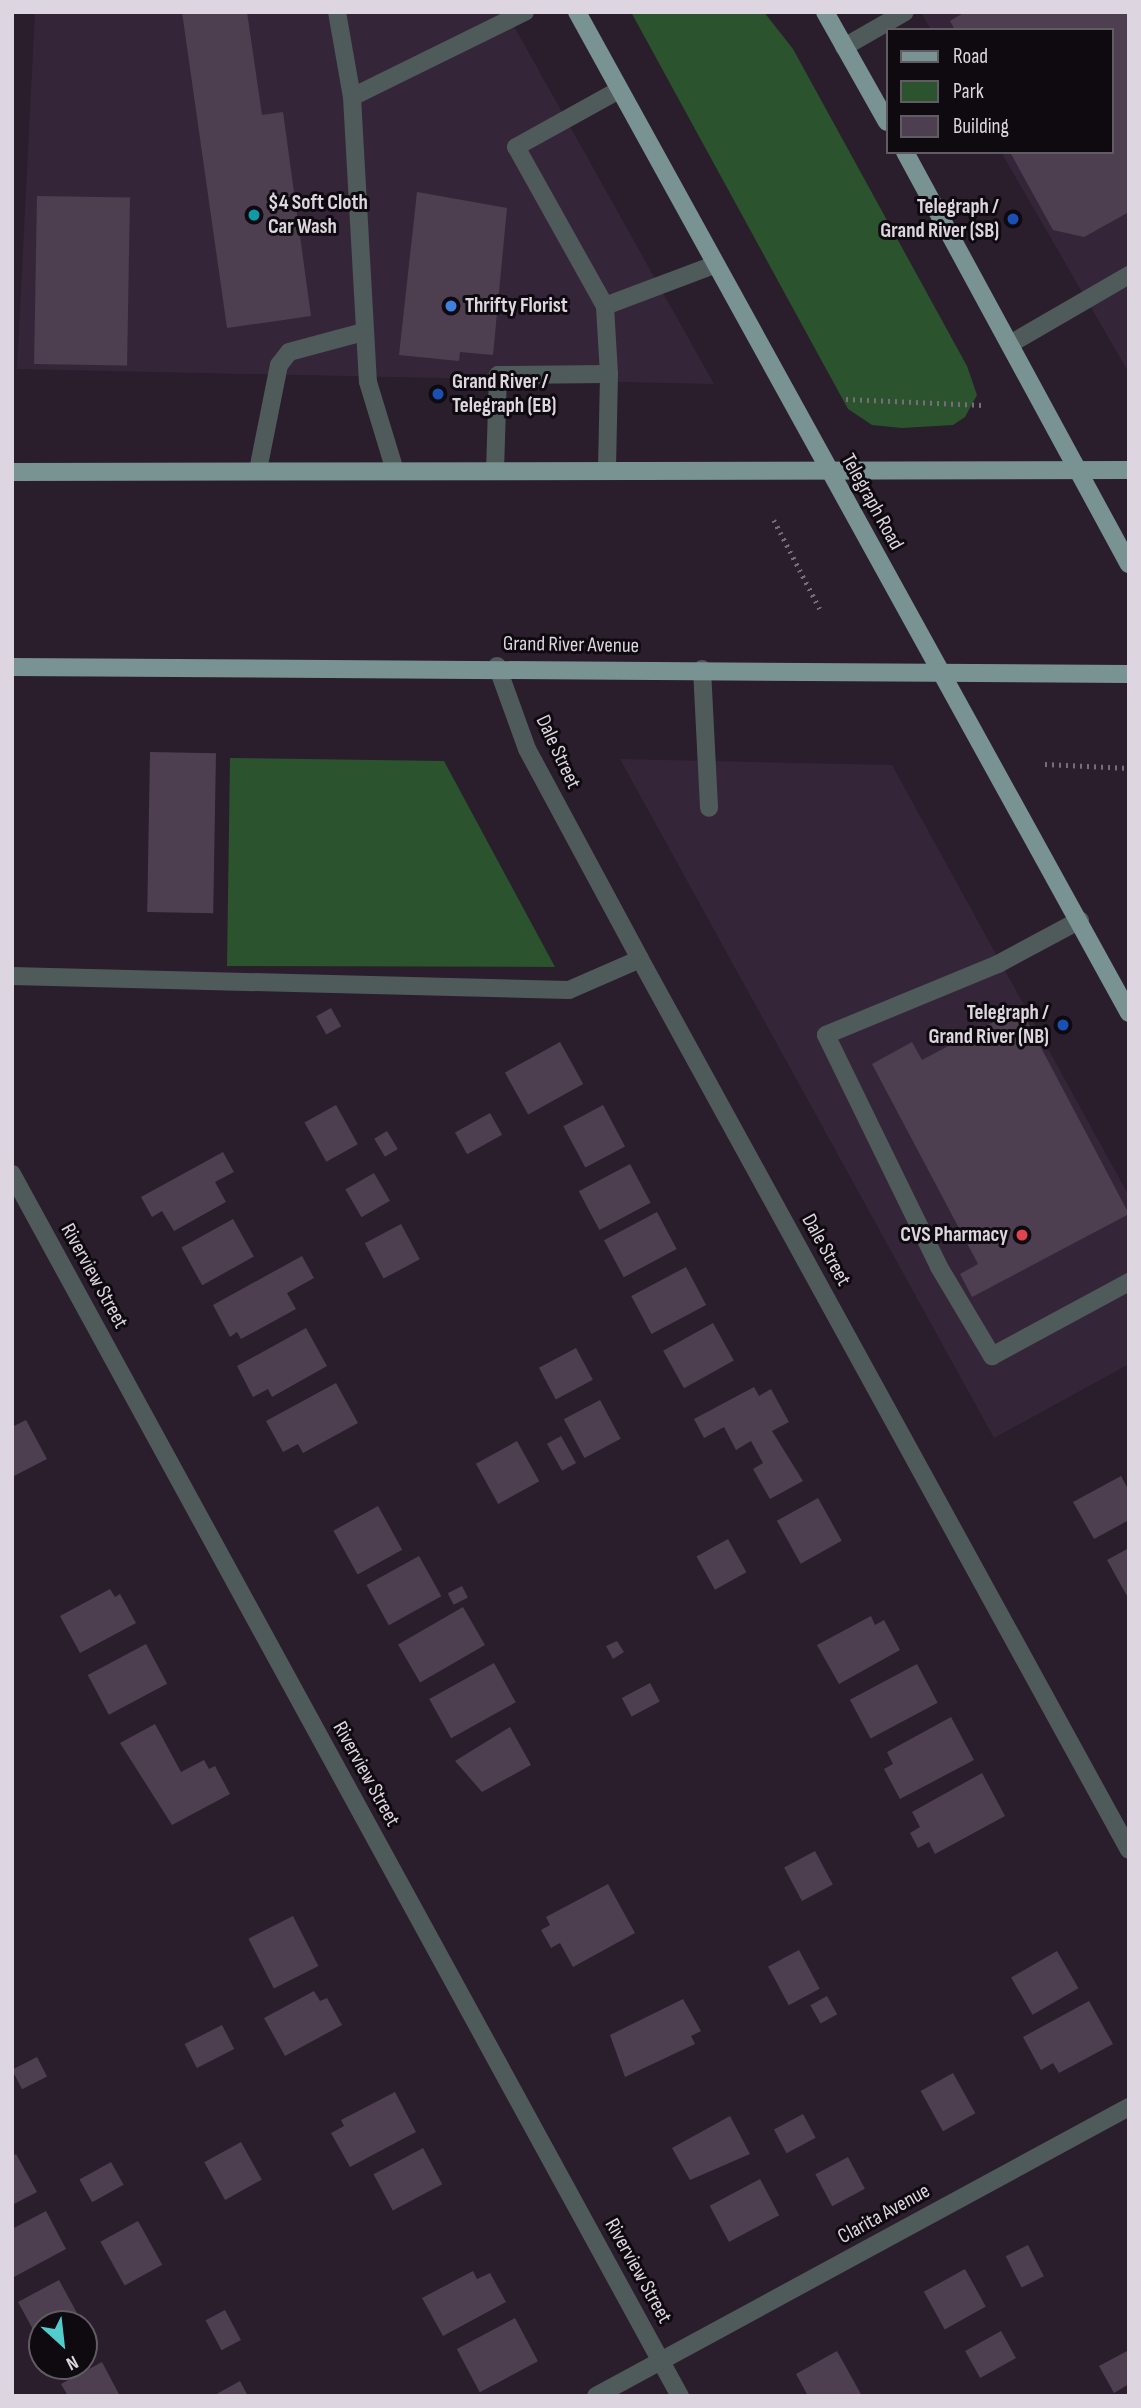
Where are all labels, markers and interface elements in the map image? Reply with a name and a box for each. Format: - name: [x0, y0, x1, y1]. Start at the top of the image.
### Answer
- legend: [886, 28, 1113, 154]
- text: Road: [953, 44, 988, 69]
- text: Park: [953, 79, 984, 104]
- text: Building: [953, 114, 1009, 139]
- place label: $4 Soft Cloth Car Wash: [268, 190, 368, 240]
- place label: Telegraph / Grand River (SB): [880, 194, 999, 244]
- marker: $4 Soft Cloth Car Wash: [246, 207, 262, 223]
- marker: Telegraph / Grand River (SB): [1005, 211, 1021, 227]
- place label: Thrifty Florist: [465, 293, 568, 319]
- marker: Thrifty Florist: [443, 298, 459, 314]
- place label: Grand River / Telegraph (EB): [452, 369, 556, 419]
- marker: Grand River / Telegraph (EB): [430, 386, 446, 402]
- street label: Telegraph Road: [835, 449, 909, 555]
- street label: Grand River Avenue: [503, 631, 639, 659]
- street label: Dale Street: [530, 711, 586, 793]
- place label: Telegraph / Grand River (NB): [929, 1000, 1049, 1050]
- marker: Telegraph / Grand River (NB): [1055, 1017, 1071, 1033]
- street label: Dale Street: [796, 1210, 856, 1290]
- street label: Riverview Street: [55, 1219, 133, 1333]
- place label: CVS Pharmacy: [900, 1222, 1008, 1248]
- marker: CVS Pharmacy: [1014, 1227, 1030, 1243]
- street label: Riverview Street: [327, 1717, 405, 1831]
- street label: Clarita Avenue: [834, 2178, 934, 2250]
- street label: Riverview Street: [599, 2214, 677, 2328]
- north arrow: [28, 2310, 98, 2380]
- text: N: [62, 2350, 82, 2375]

